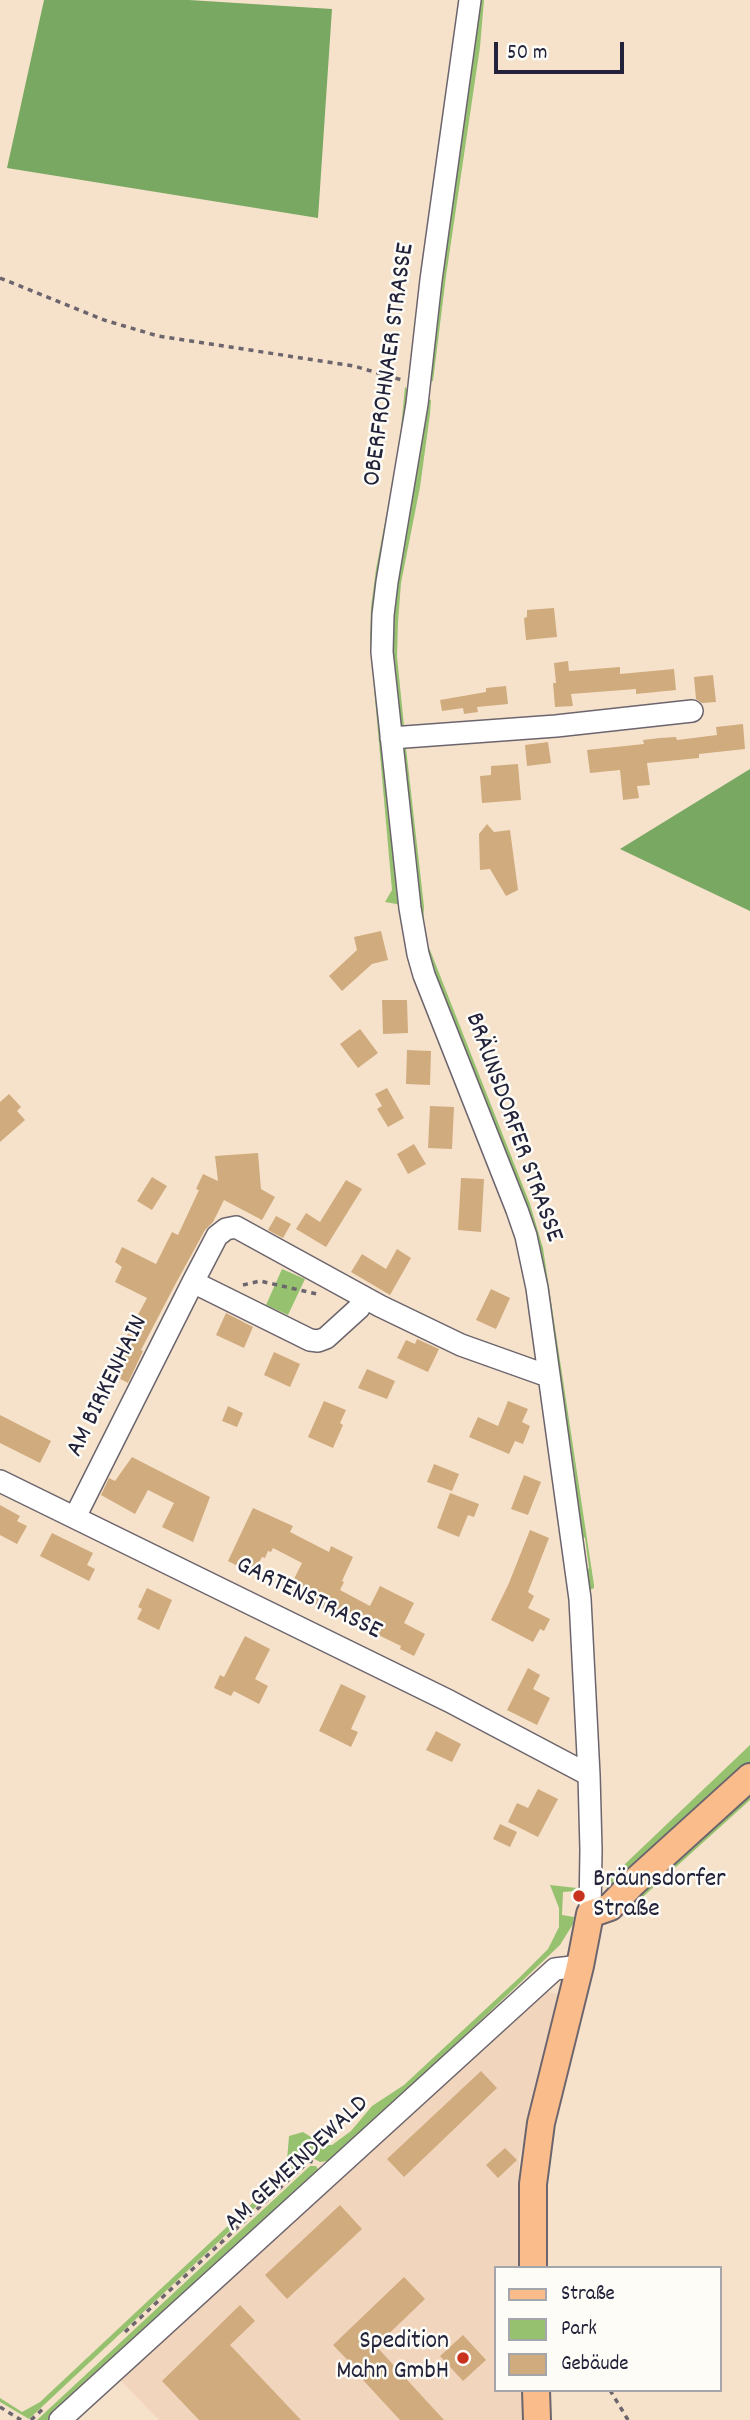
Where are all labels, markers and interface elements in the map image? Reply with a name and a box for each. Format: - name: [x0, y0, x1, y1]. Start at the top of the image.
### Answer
- scale bar: [498, 28, 628, 72]
- text: 50 m: [507, 39, 547, 69]
- street label: OBERFROHNAER STRASSE: [358, 241, 424, 489]
- street label: BRÄUNSDORFER STRASSE: [456, 1009, 568, 1247]
- street label: AM BIRKENHAIN: [61, 1311, 157, 1463]
- street label: GARTENSTRASSE: [230, 1551, 386, 1649]
- place label: Bräunsdorfer Straße: [593, 1865, 726, 1926]
- marker: Bräunsdorfer Straße: [571, 1888, 587, 1904]
- street label: AM GEMEINDEWALD: [219, 2090, 377, 2240]
- legend: [494, 2266, 722, 2392]
- text: Straße: [561, 2280, 615, 2310]
- text: Park: [561, 2315, 597, 2345]
- place label: Spedition Mahn GmbH: [336, 2327, 449, 2388]
- marker: Spedition Mahn GmbH: [455, 2350, 471, 2366]
- text: Gebäude: [561, 2350, 629, 2380]

